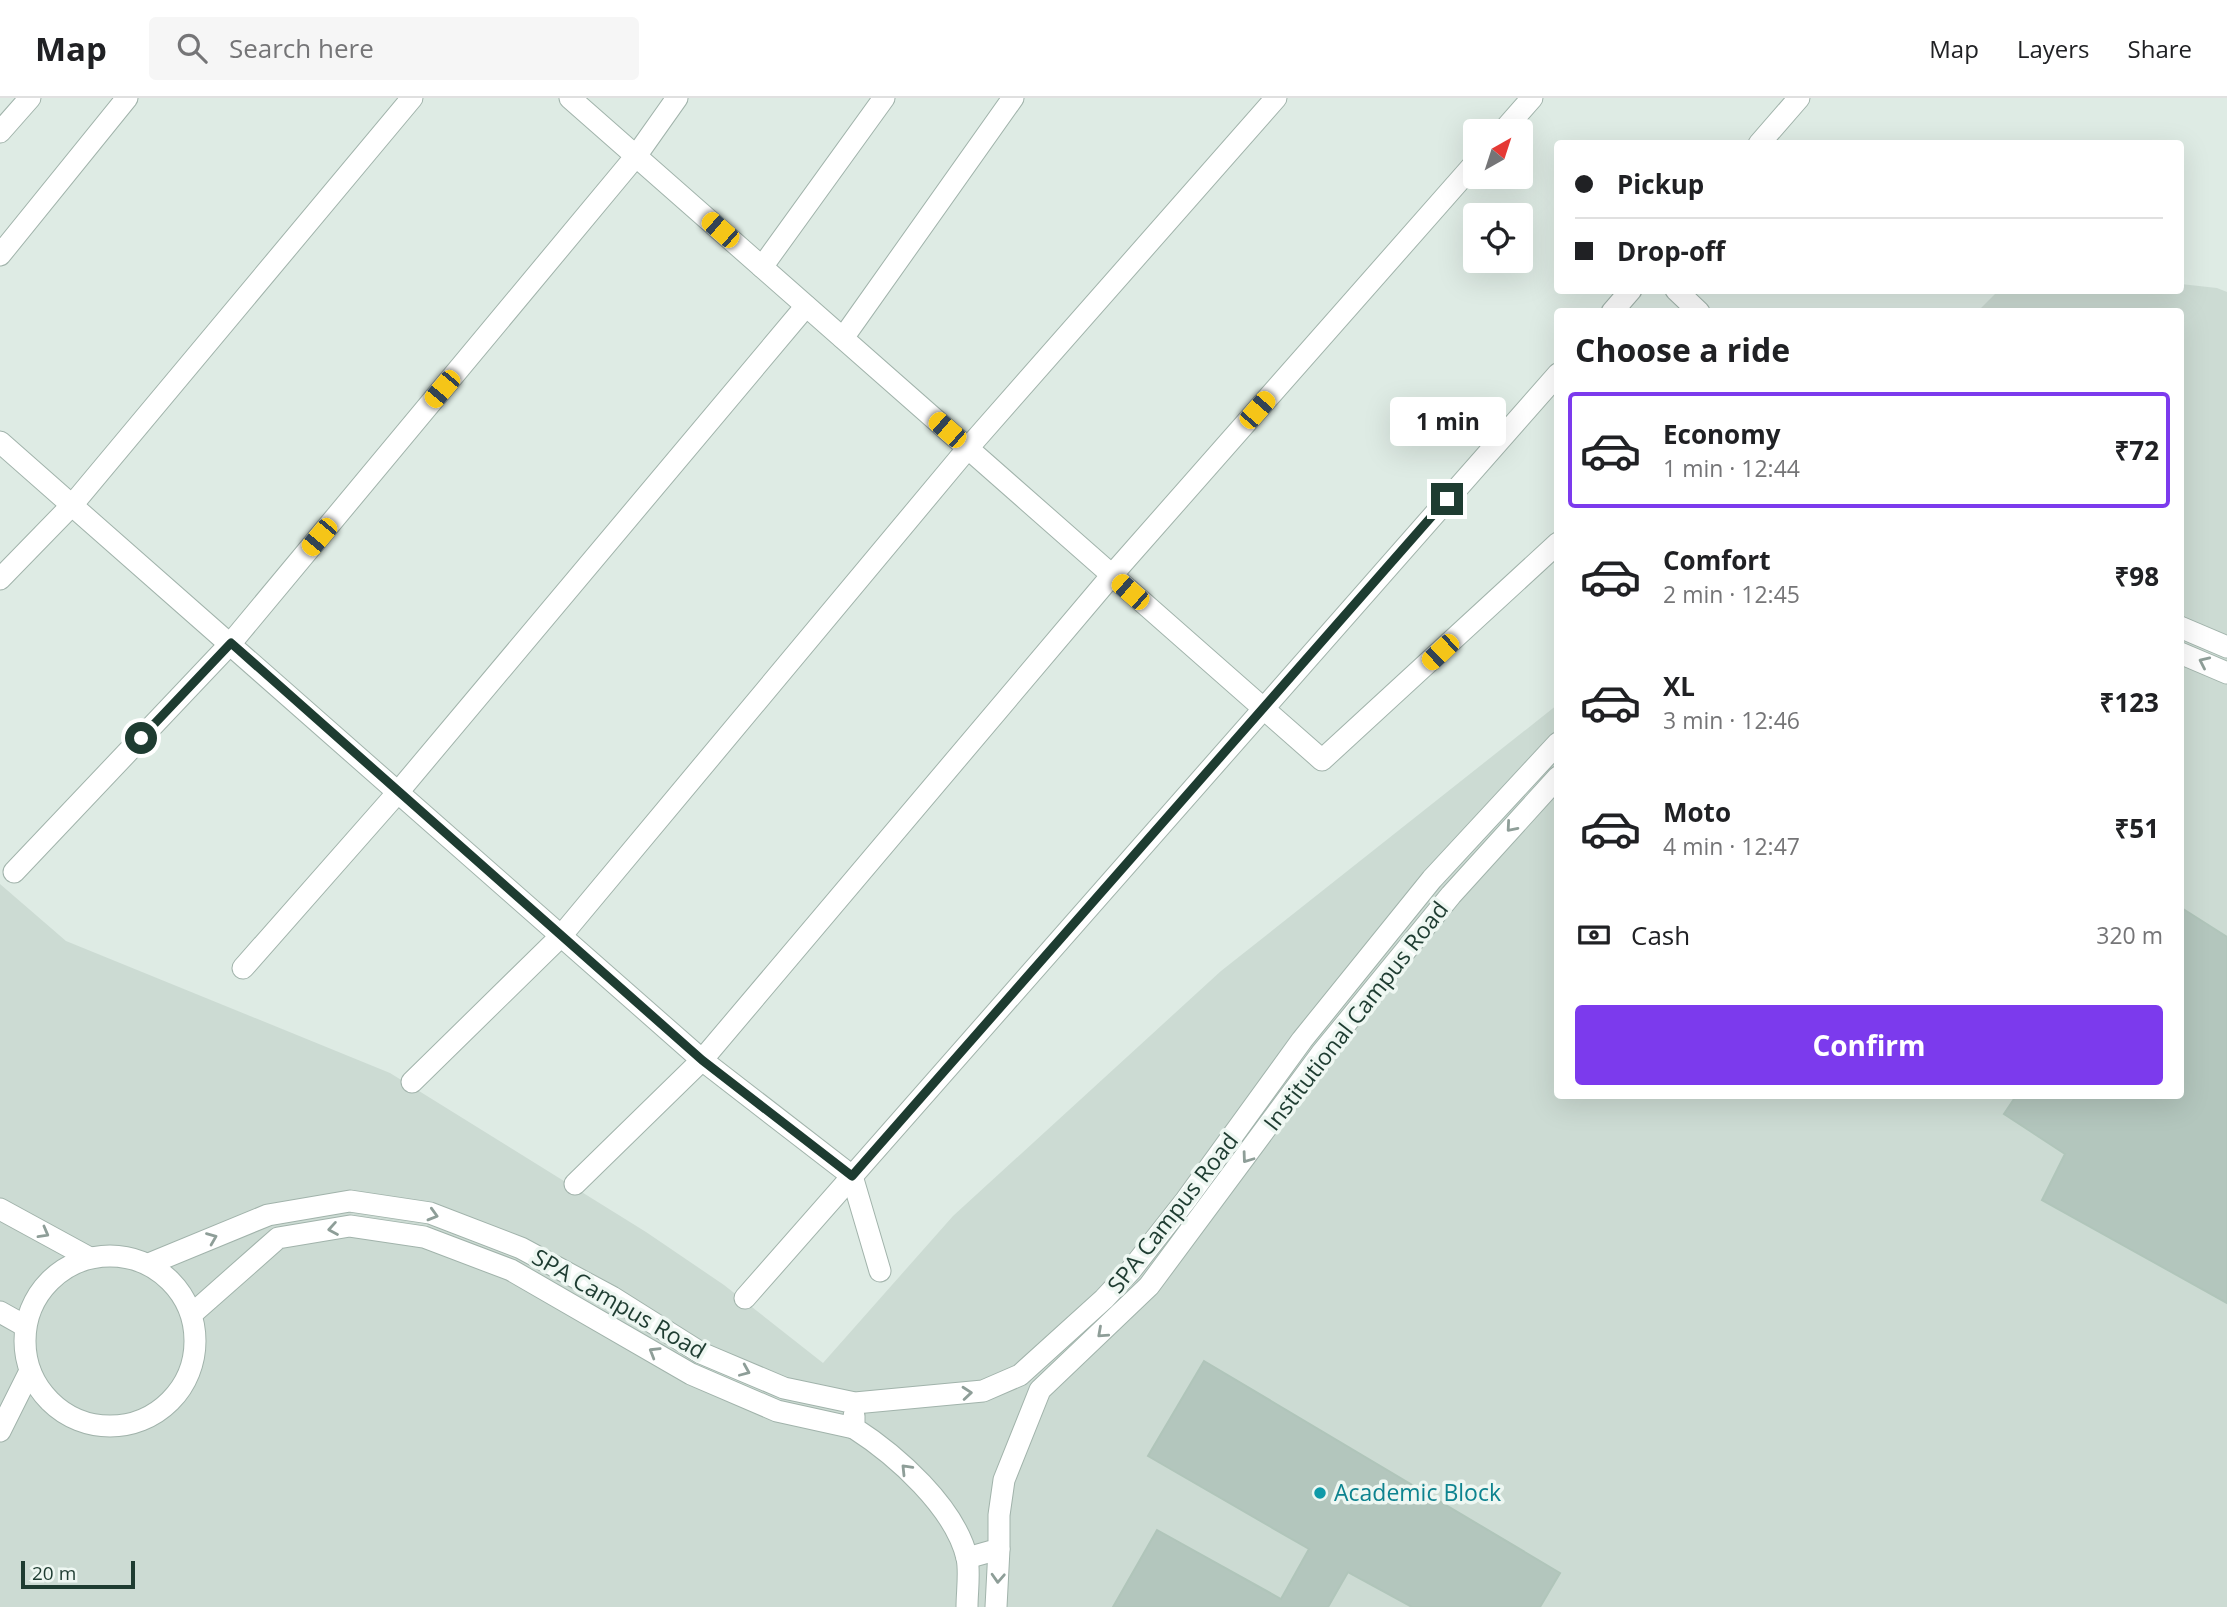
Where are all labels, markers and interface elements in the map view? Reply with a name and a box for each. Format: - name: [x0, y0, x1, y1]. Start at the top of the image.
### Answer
- search box: [149, 17, 639, 80]
- text: Map: [35, 26, 107, 71]
- icon: search: [173, 29, 211, 67]
- text: Search here: [229, 30, 374, 66]
- text: Map: [1929, 32, 1979, 65]
- text: Layers: [2017, 32, 2090, 65]
- text: Share: [2128, 32, 2192, 65]
- north arrow: [1463, 119, 1533, 189]
- map controls: [1463, 119, 1533, 273]
- text: Pickup: [1617, 166, 1704, 202]
- button: locate: [1463, 203, 1533, 273]
- car: [698, 208, 743, 252]
- text: Drop-off: [1617, 233, 1725, 269]
- text: Choose a ride: [1575, 328, 1790, 371]
- car: [421, 366, 464, 412]
- car: [1236, 387, 1279, 433]
- callout: 1 min: [1389, 398, 1505, 446]
- text: 1 min: [1416, 405, 1480, 437]
- car: [925, 408, 970, 452]
- text: Economy: [1663, 416, 1781, 452]
- icon: car: [1579, 419, 1642, 482]
- text: ₹72: [2114, 432, 2159, 468]
- text: 1 min · 12:44: [1663, 452, 1800, 484]
- route end: [1431, 483, 1463, 515]
- car: [298, 514, 341, 560]
- text: Comfort: [1663, 542, 1770, 578]
- icon: car: [1579, 545, 1642, 608]
- text: ₹98: [2114, 558, 2159, 594]
- car: [1108, 570, 1153, 614]
- text: 2 min · 12:45: [1663, 578, 1800, 610]
- car: [1418, 630, 1463, 674]
- one-way arrow: [2199, 656, 2211, 670]
- text: XL: [1663, 668, 1695, 704]
- icon: car: [1579, 671, 1642, 734]
- text: ₹123: [2100, 684, 2159, 720]
- text: 3 min · 12:46: [1663, 704, 1800, 736]
- route start: [125, 722, 157, 754]
- text: Moto: [1663, 794, 1731, 830]
- icon: car: [1579, 797, 1642, 860]
- text: ₹51: [2114, 810, 2159, 846]
- one-way arrow: [1506, 818, 1519, 831]
- text: 4 min · 12:47: [1663, 830, 1800, 862]
- street label: Institutional Campus Road: [1256, 894, 1455, 1137]
- icon: cash: [1575, 916, 1613, 954]
- text: Cash: [1631, 917, 1690, 953]
- text: 320 m: [2096, 919, 2163, 951]
- button: Confirm: [1575, 1005, 2163, 1085]
- street label: SPA Campus Road: [1099, 1125, 1245, 1299]
- one-way arrow: [1243, 1150, 1255, 1163]
- one-way arrow: [426, 1207, 438, 1222]
- one-way arrow: [327, 1221, 339, 1236]
- one-way arrow: [37, 1225, 49, 1238]
- one-way arrow: [205, 1232, 218, 1246]
- street label: SPA Campus Road: [527, 1240, 712, 1366]
- one-way arrow: [1097, 1324, 1110, 1337]
- one-way arrow: [649, 1347, 662, 1360]
- one-way arrow: [737, 1363, 750, 1377]
- one-way arrow: [961, 1386, 972, 1401]
- one-way arrow: [901, 1464, 914, 1477]
- place label: Academic Block: [1334, 1476, 1501, 1508]
- marker: Academic Block: [1312, 1485, 1328, 1501]
- scale bar: [21, 1558, 135, 1590]
- text: 20 m: [32, 1560, 76, 1586]
- one-way arrow: [990, 1573, 1005, 1584]

